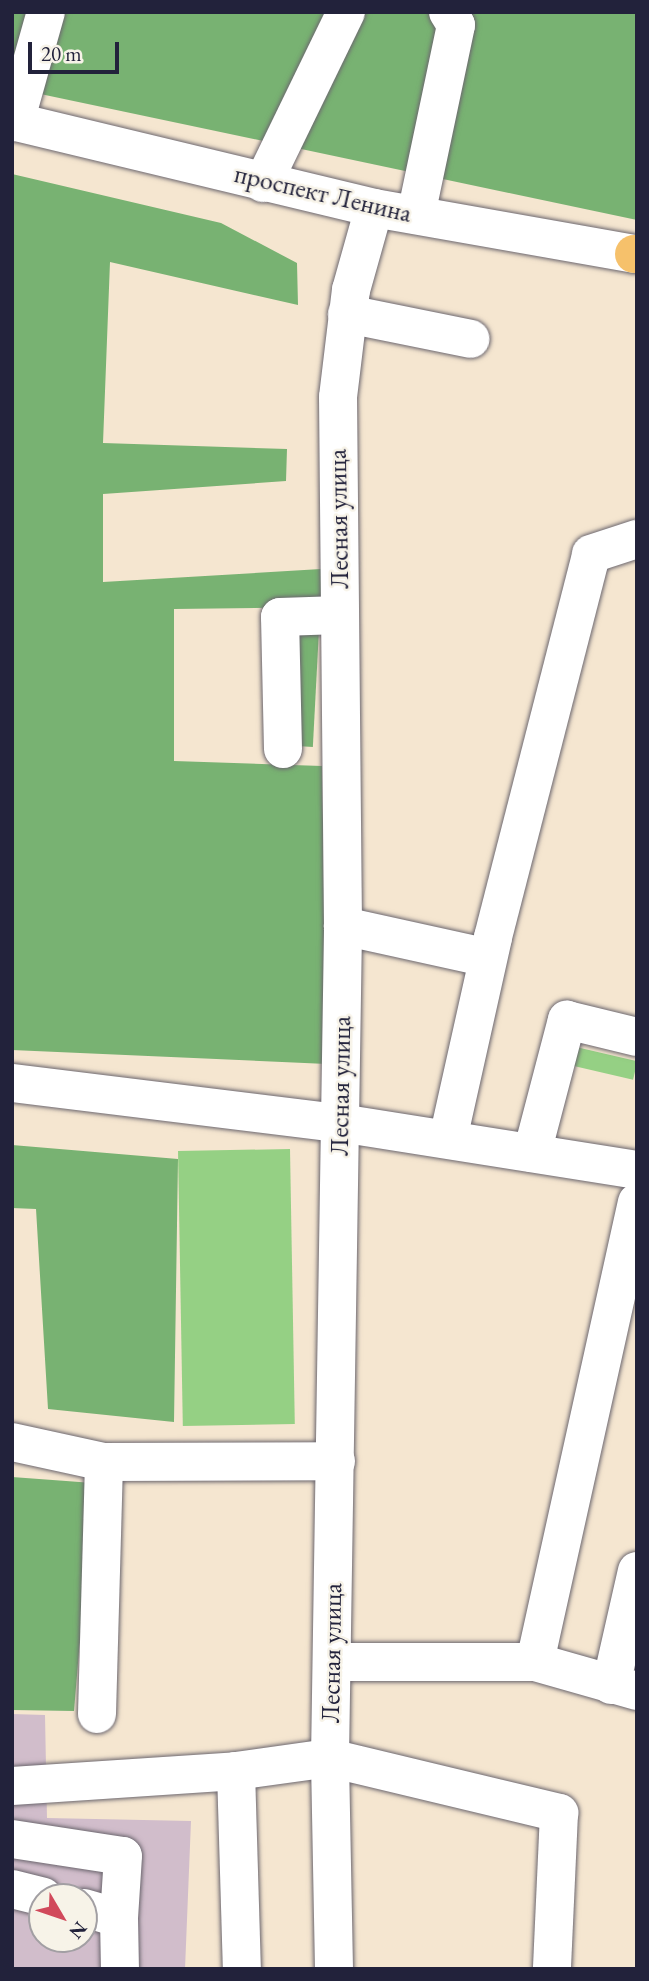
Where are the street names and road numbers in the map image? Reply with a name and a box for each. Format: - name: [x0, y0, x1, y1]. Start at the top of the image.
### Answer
- street label: проспект Ленина: [231, 158, 415, 230]
- street label: Лесная улица: [322, 449, 356, 589]
- street label: Лесная улица: [324, 1016, 358, 1156]
- street label: Лесная улица: [315, 1583, 349, 1723]

